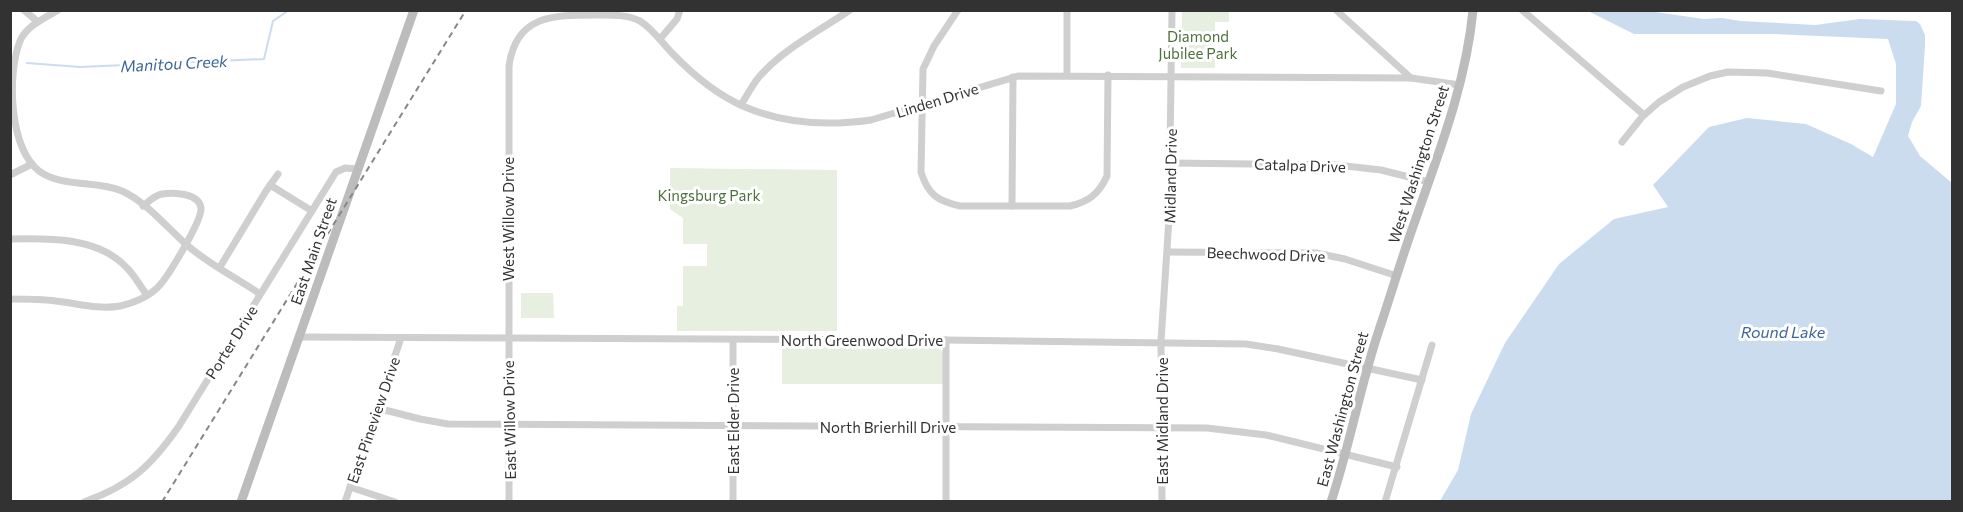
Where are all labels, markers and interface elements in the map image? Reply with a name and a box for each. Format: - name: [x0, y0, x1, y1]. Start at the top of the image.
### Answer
- park label: Diamond Jubilee Park: [1158, 27, 1238, 62]
- water label: Manitou Creek: [120, 51, 228, 75]
- street label: Linden Drive: [894, 79, 981, 121]
- street label: West Washington Street: [1384, 83, 1452, 245]
- street label: Midland Drive: [1160, 128, 1180, 224]
- street label: Catalpa Drive: [1254, 154, 1346, 176]
- street label: West Willow Drive: [499, 157, 517, 281]
- park label: Kingsburg Park: [657, 186, 761, 204]
- street label: East Main Street: [286, 195, 340, 307]
- street label: Beechwood Drive: [1206, 243, 1326, 265]
- street label: Porter Drive: [201, 302, 261, 382]
- water label: Round Lake: [1741, 322, 1826, 341]
- street label: East Washington Street: [1313, 330, 1371, 488]
- street label: North Greenwood Drive: [781, 331, 943, 349]
- street label: East Pineview Drive: [343, 354, 403, 486]
- street label: East Midland Drive: [1153, 357, 1171, 485]
- street label: East Willow Drive: [499, 360, 519, 480]
- street label: East Elder Drive: [724, 367, 742, 474]
- street label: North Brierhill Drive: [820, 418, 956, 436]

